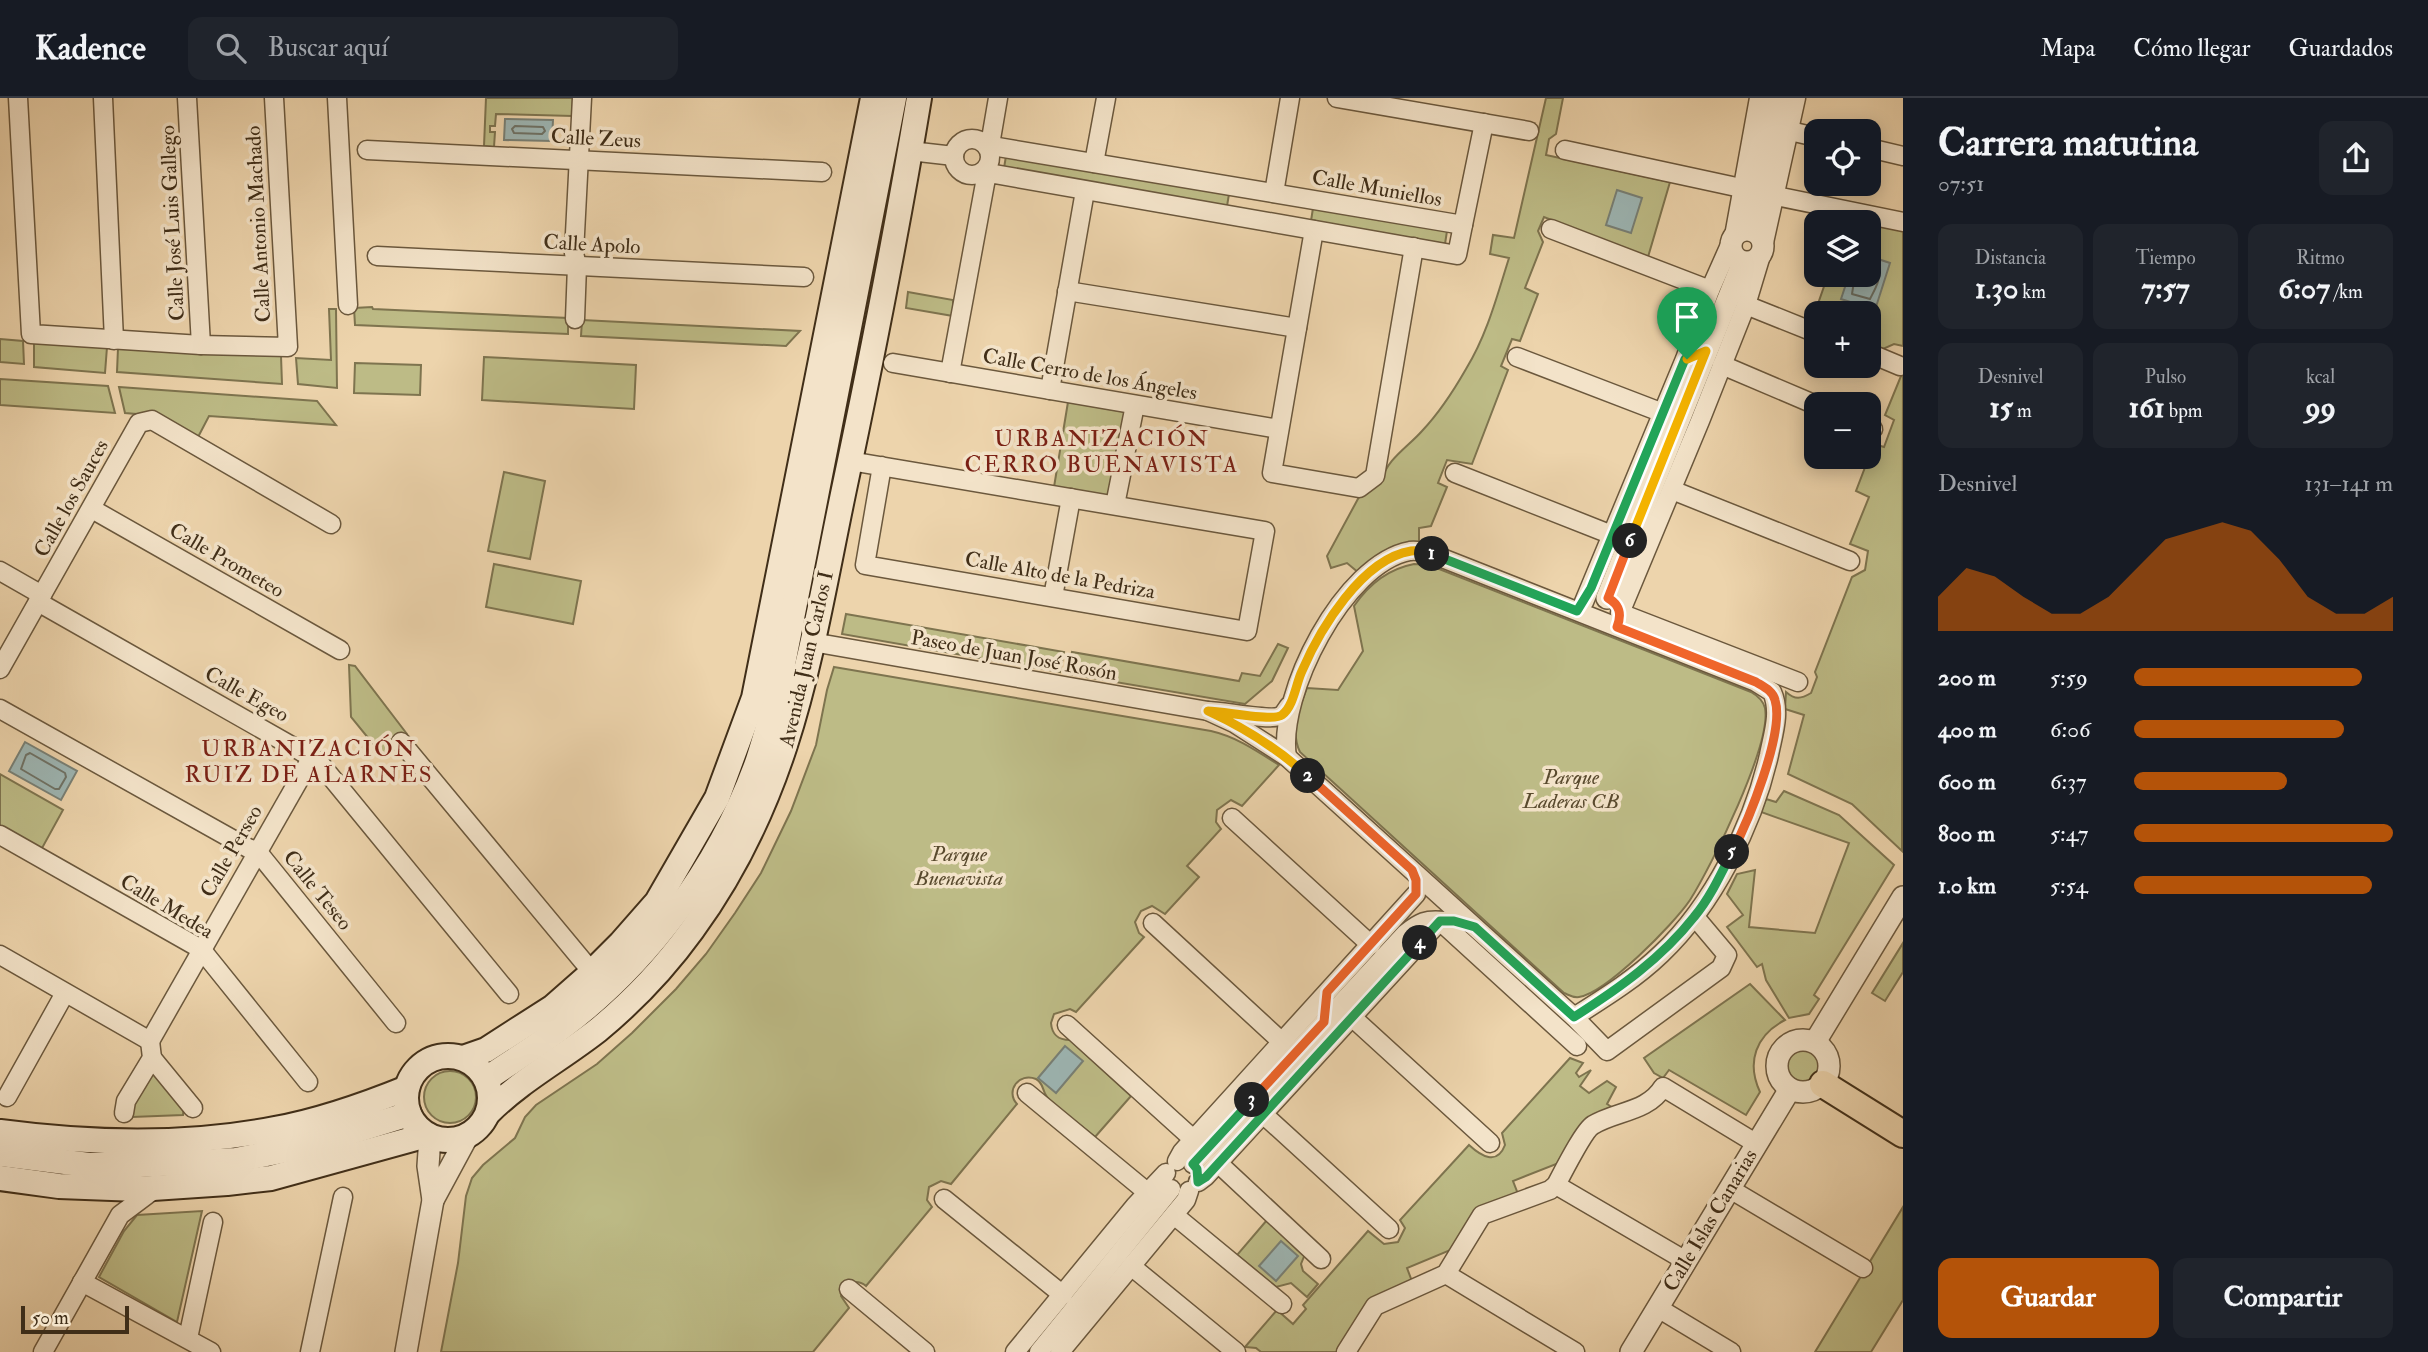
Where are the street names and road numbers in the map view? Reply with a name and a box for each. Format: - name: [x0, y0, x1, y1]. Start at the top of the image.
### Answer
- street label: Calle Zeus: [550, 123, 642, 154]
- street label: Calle José Luis Gallego: [154, 124, 191, 321]
- street label: Calle Antonio Machado: [240, 125, 277, 323]
- street label: Calle Muniellos: [1310, 164, 1444, 213]
- street label: Calle Apolo: [543, 228, 641, 261]
- street label: Calle Cerro de los Ángeles: [981, 342, 1199, 407]
- street label: Calle los Sauces: [28, 435, 115, 562]
- street label: Calle Prometeo: [164, 517, 289, 604]
- street label: Calle Alto de la Pedriza: [963, 545, 1157, 606]
- street label: Avenida Juan Carlos I: [773, 568, 840, 751]
- street label: Paseo de Juan José Rosón: [909, 624, 1119, 687]
- street label: Calle Egeo: [200, 660, 294, 729]
- street label: Calle Perseo: [194, 800, 269, 902]
- street label: Calle Teseo: [277, 845, 358, 936]
- street label: Calle Medea: [115, 868, 219, 945]
- street label: Calle Islas Canarias: [1657, 1144, 1764, 1297]

